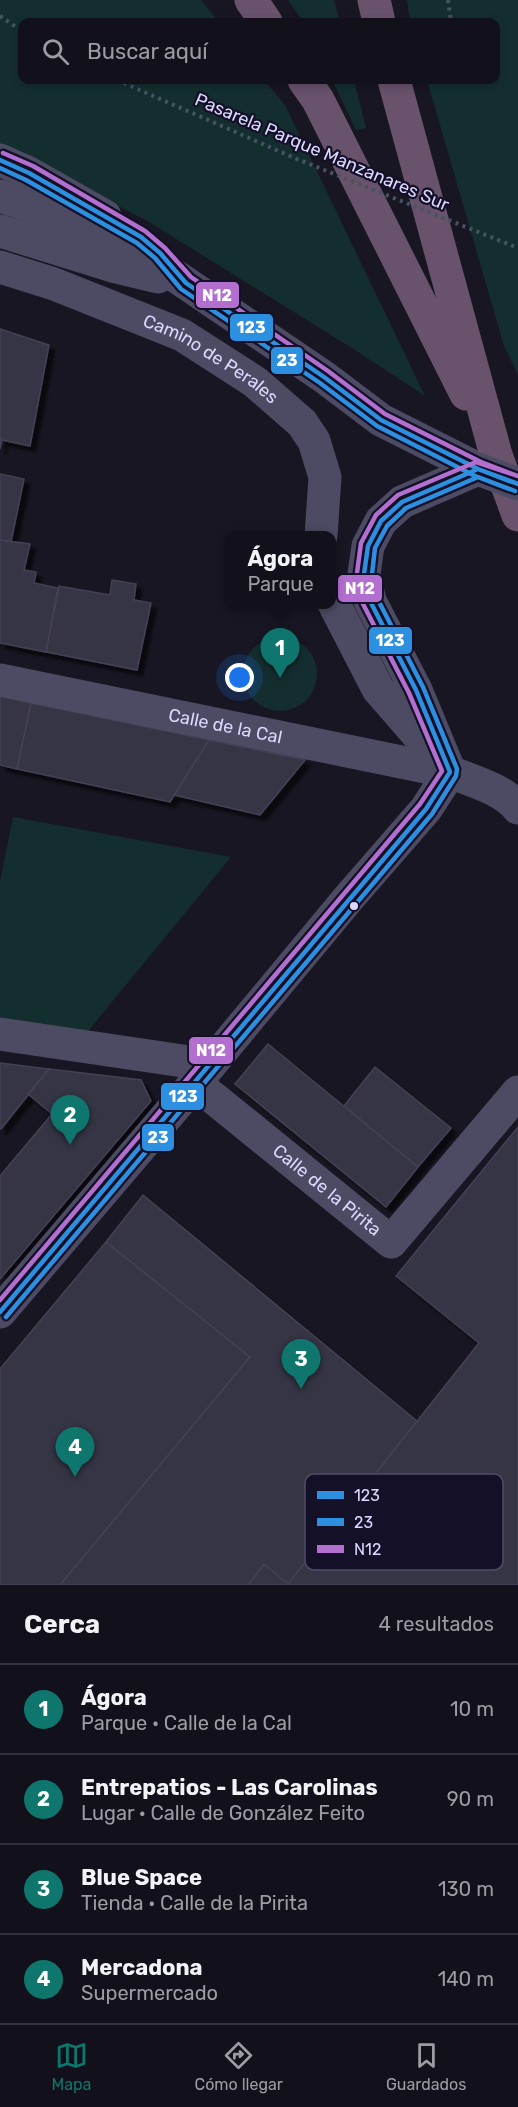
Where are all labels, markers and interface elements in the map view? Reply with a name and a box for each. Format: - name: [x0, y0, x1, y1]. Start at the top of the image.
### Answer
- search box: [18, 18, 500, 84]
- icon: search: [39, 35, 72, 68]
- text: Buscar aquí: [87, 38, 208, 65]
- street label: Pasarela Parque Manzanares Sur: [191, 88, 453, 216]
- line badge: N12: [195, 281, 240, 309]
- text: N12: [202, 286, 232, 305]
- street label: Camino de Perales: [140, 310, 283, 408]
- line badge: 123: [229, 313, 274, 342]
- text: 123: [237, 318, 265, 337]
- line badge: 23: [270, 346, 304, 375]
- text: 23: [277, 351, 297, 370]
- popup: [225, 531, 336, 609]
- text: Ágora: [247, 545, 313, 572]
- text: Parque: [247, 572, 314, 596]
- line badge: N12: [337, 574, 383, 603]
- text: N12: [345, 579, 375, 598]
- line badge: 123: [368, 626, 413, 655]
- pin: 1: [260, 628, 300, 678]
- text: 123: [376, 631, 404, 650]
- your location: [225, 663, 254, 692]
- street label: Calle de la Cal: [167, 704, 284, 748]
- unlabelled marker: [348, 900, 360, 912]
- line badge: N12: [188, 1036, 234, 1065]
- text: N12: [196, 1041, 226, 1060]
- line badge: 123: [160, 1082, 205, 1111]
- text: 123: [169, 1087, 197, 1106]
- pin: 2: [50, 1096, 90, 1145]
- line badge: 23: [141, 1123, 175, 1152]
- text: 23: [148, 1128, 168, 1147]
- street label: Calle de la Pirita: [268, 1140, 386, 1241]
- pin: 3: [282, 1340, 320, 1389]
- pin: 4: [56, 1428, 94, 1477]
- legend: [305, 1474, 503, 1570]
- text: 123: [354, 1486, 380, 1505]
- text: 23: [354, 1513, 373, 1532]
- text: N12: [354, 1540, 381, 1559]
- text: Cerca: [24, 1609, 100, 1640]
- text: 4 resultados: [379, 1612, 494, 1636]
- text: Ágora: [81, 1684, 147, 1711]
- text: 1: [39, 1697, 48, 1721]
- text: 10 m: [450, 1697, 494, 1721]
- text: Parque · Calle de la Cal: [81, 1711, 292, 1735]
- text: Entrepatios - Las Carolinas: [81, 1774, 378, 1801]
- text: 2: [37, 1787, 50, 1811]
- text: 90 m: [447, 1787, 494, 1811]
- text: Lugar · Calle de González Feito: [81, 1801, 365, 1825]
- text: Blue Space: [81, 1864, 202, 1891]
- text: 3: [37, 1877, 50, 1901]
- text: 130 m: [438, 1877, 494, 1901]
- text: Tienda · Calle de la Pirita: [81, 1891, 308, 1915]
- text: Mercadona: [81, 1954, 203, 1981]
- text: 4: [37, 1967, 50, 1991]
- text: 140 m: [438, 1967, 494, 1991]
- text: Supermercado: [81, 1981, 218, 2005]
- tab: Mapa: [52, 2039, 91, 2094]
- tab: Cómo llegar: [195, 2039, 283, 2094]
- tab: Guardados: [386, 2039, 466, 2094]

